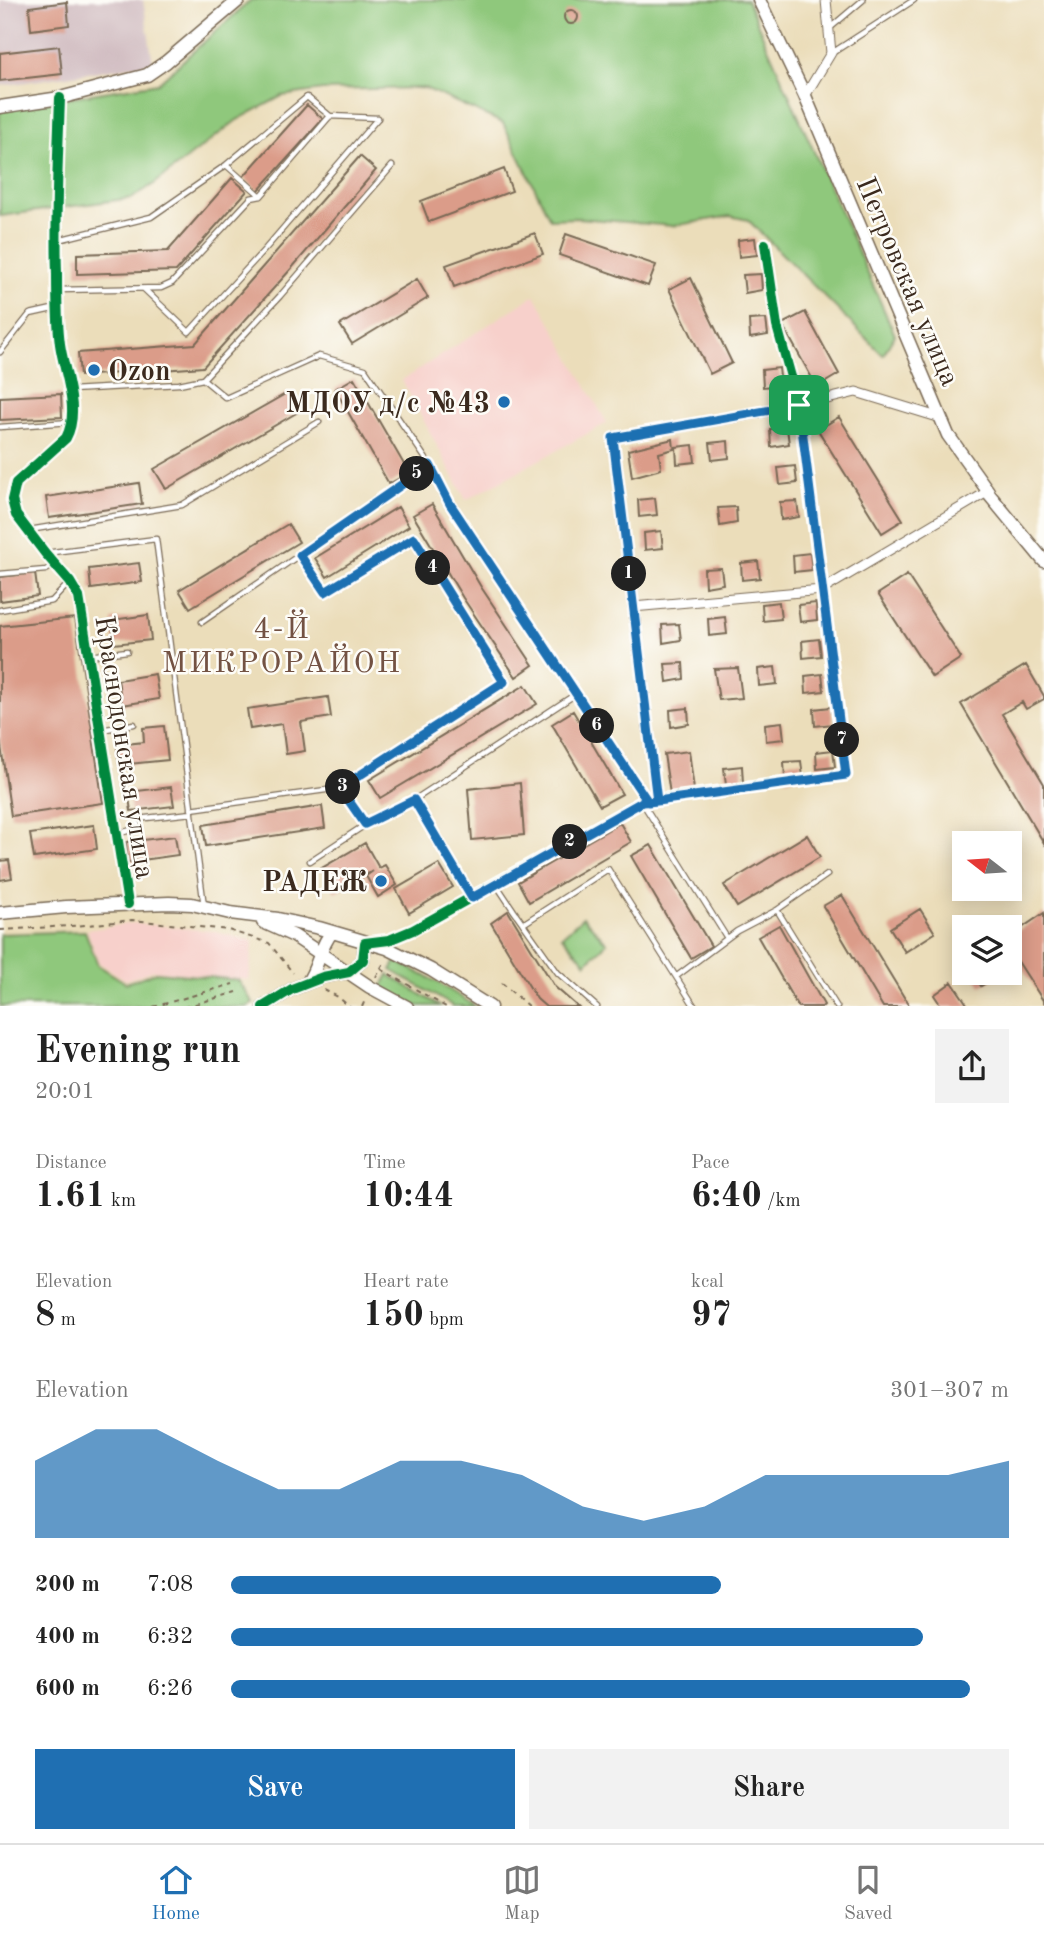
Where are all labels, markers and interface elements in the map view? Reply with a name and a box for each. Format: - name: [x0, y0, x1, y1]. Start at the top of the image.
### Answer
- street label: Петровская улица: [850, 174, 963, 391]
- place label: Ozon: [108, 359, 171, 387]
- marker: Ozon: [86, 362, 102, 378]
- pin: [769, 375, 829, 435]
- icon: arrive: [780, 386, 818, 424]
- place label: МДОУ д/с №43: [285, 390, 490, 419]
- marker: МДОУ д/с №43: [496, 394, 512, 410]
- pin: 5: [400, 456, 434, 491]
- text: 5: [411, 464, 422, 483]
- pin: 4: [416, 550, 450, 586]
- pin: 1: [612, 556, 646, 592]
- text: 4: [427, 558, 438, 577]
- text: 1: [623, 564, 634, 583]
- district label: 4-Й МИКРОРАЙОН: [162, 609, 402, 679]
- street label: Краснодонская улица: [88, 614, 158, 881]
- pin: 6: [580, 708, 614, 744]
- text: 6: [591, 716, 602, 735]
- pin: 7: [824, 722, 860, 758]
- text: 7: [836, 730, 847, 749]
- pin: 3: [326, 770, 360, 804]
- text: 3: [337, 777, 348, 796]
- pin: 2: [552, 824, 588, 860]
- north arrow: [952, 831, 1022, 901]
- map controls: [952, 831, 1022, 985]
- text: 2: [564, 832, 575, 851]
- place label: РАДЕЖ: [262, 869, 367, 898]
- marker: РАДЕЖ: [373, 873, 389, 889]
- button: layers: [952, 915, 1022, 985]
- button: share: [935, 1029, 1009, 1103]
- text: Evening run: [35, 1033, 241, 1071]
- text: 20:01: [35, 1080, 95, 1103]
- text: Distance: [35, 1154, 107, 1173]
- text: Time: [363, 1154, 406, 1173]
- text: Pace: [691, 1154, 730, 1173]
- text: 1.61: [35, 1179, 106, 1214]
- text: 10:44: [363, 1179, 454, 1214]
- text: 6:40: [691, 1179, 762, 1214]
- text: km: [106, 1192, 136, 1211]
- text: /km: [762, 1192, 801, 1211]
- text: Elevation: [35, 1273, 112, 1292]
- text: Heart rate: [363, 1273, 448, 1292]
- text: kcal: [691, 1273, 724, 1292]
- text: 8: [35, 1298, 55, 1333]
- text: 150: [363, 1298, 424, 1333]
- text: 97: [691, 1298, 732, 1333]
- text: m: [55, 1311, 76, 1330]
- text: bpm: [424, 1311, 464, 1330]
- text: Elevation: [35, 1379, 129, 1402]
- text: 301–307 m: [890, 1379, 1009, 1402]
- text: 200 m: [35, 1573, 100, 1596]
- text: 7:08: [147, 1573, 193, 1596]
- text: 400 m: [35, 1625, 100, 1648]
- text: 6:32: [147, 1625, 193, 1648]
- text: 600 m: [35, 1677, 100, 1700]
- text: 6:26: [147, 1677, 193, 1700]
- button: Save: [35, 1749, 515, 1829]
- button: Share: [529, 1749, 1009, 1829]
- tab: Home: [152, 1861, 200, 1926]
- tab: Map: [503, 1861, 541, 1926]
- tab: Saved: [844, 1861, 892, 1926]

